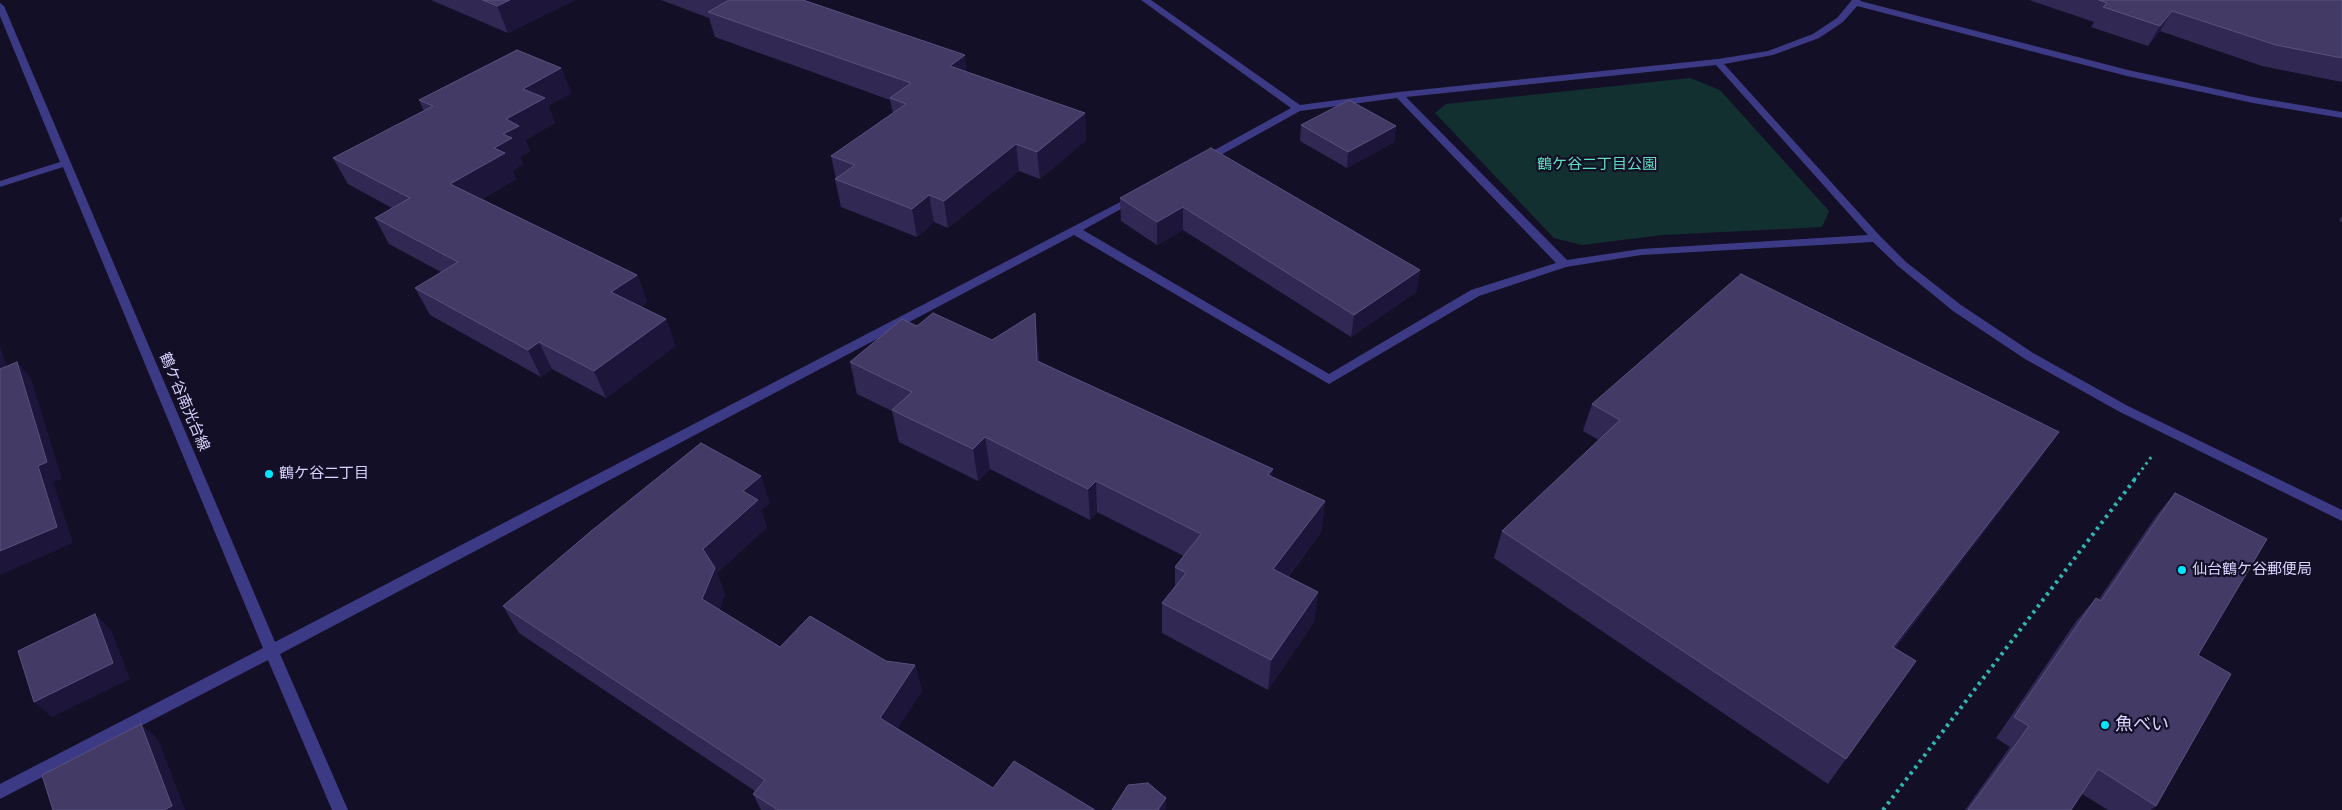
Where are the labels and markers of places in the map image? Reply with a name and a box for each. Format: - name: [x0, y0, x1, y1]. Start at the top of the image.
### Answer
- place label: 鶴ケ谷二丁目: [279, 465, 369, 483]
- marker: 鶴ケ谷二丁目: [263, 468, 275, 480]
- place label: 仙台鶴ケ谷郵便局: [2192, 561, 2312, 579]
- marker: 仙台鶴ケ谷郵便局: [2176, 564, 2188, 576]
- place label: 魚べい: [2115, 714, 2169, 736]
- marker: 魚べい: [2099, 719, 2111, 731]

